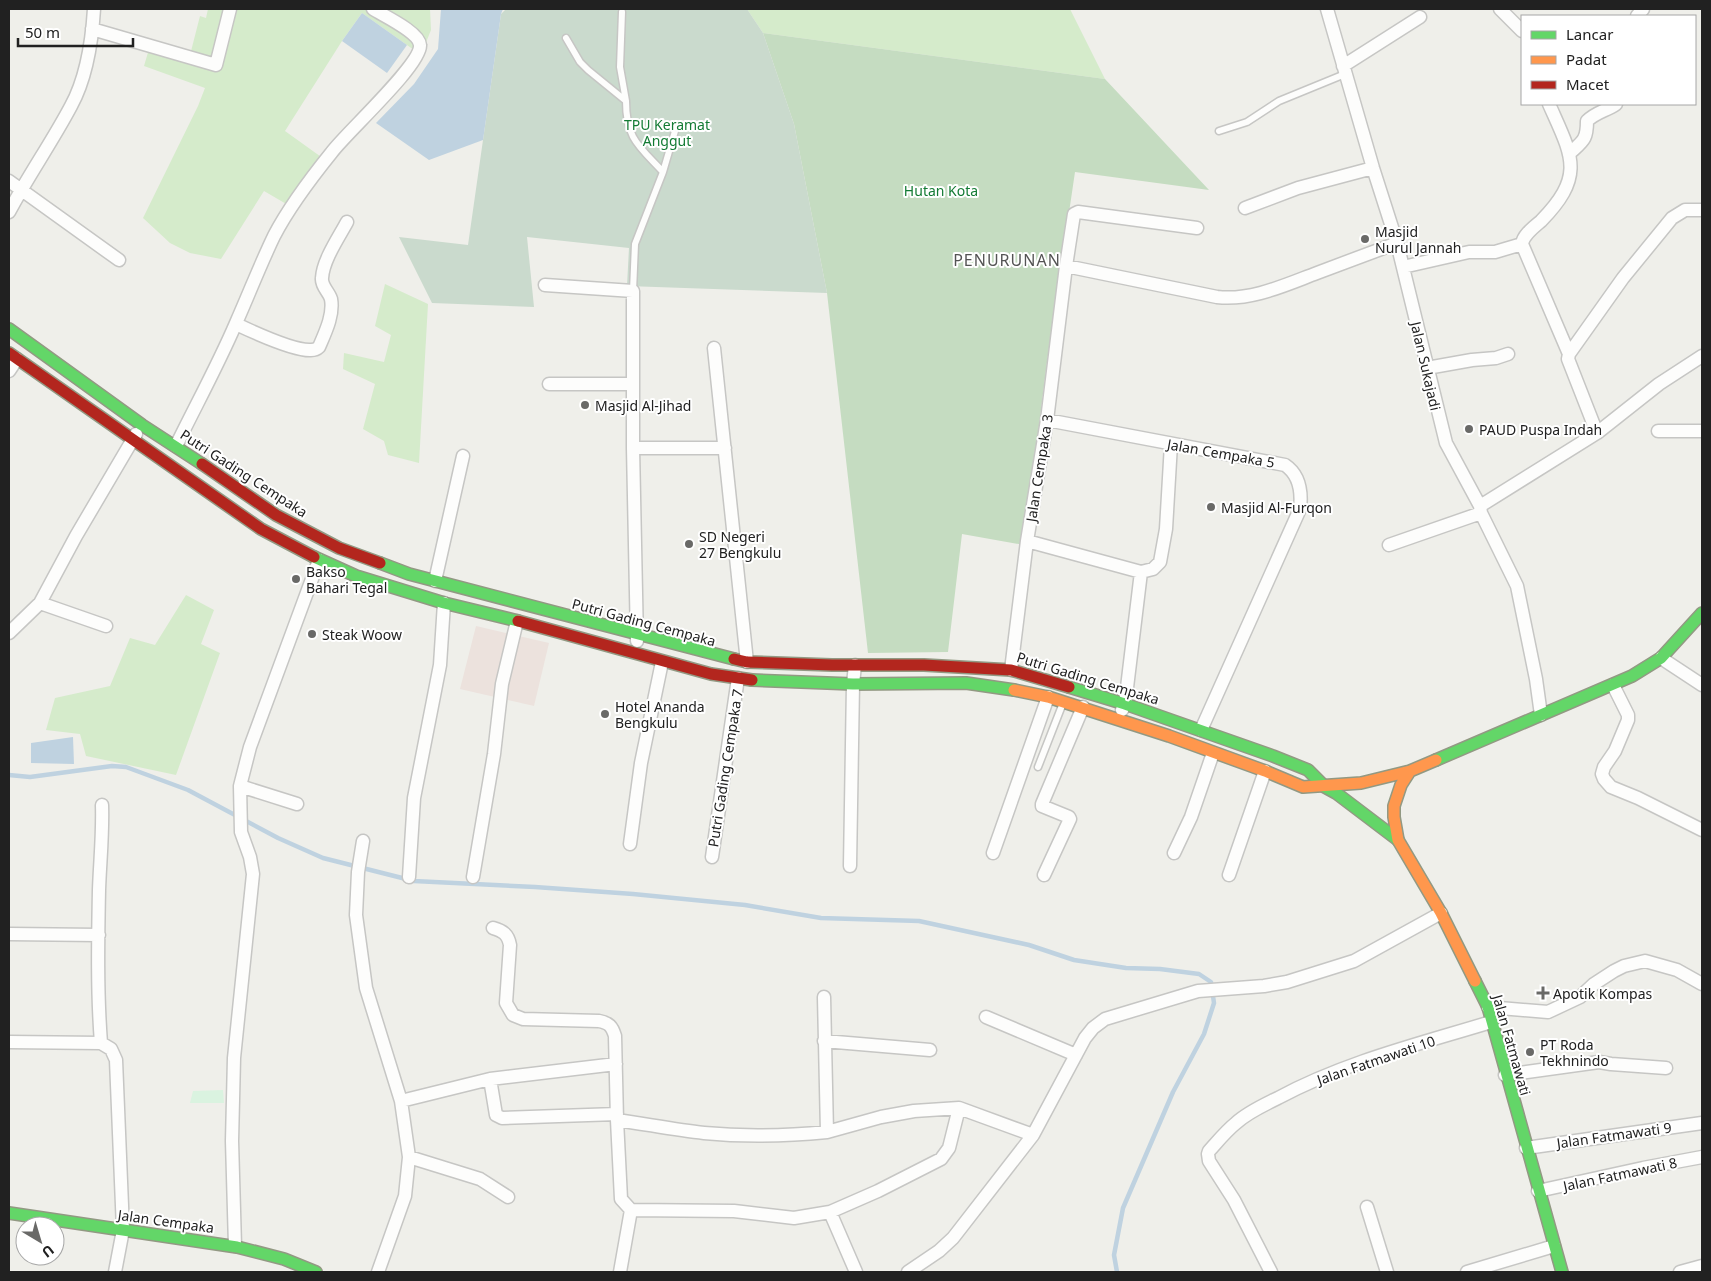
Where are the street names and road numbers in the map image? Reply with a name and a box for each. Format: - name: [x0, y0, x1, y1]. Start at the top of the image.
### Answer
- street label: Jalan Sukajadi: [1406, 318, 1445, 412]
- street label: Jalan Cempaka 3: [1021, 413, 1057, 525]
- street label: Putri Gading Cempaka: [177, 425, 311, 521]
- street label: Jalan Cempaka 5: [1164, 434, 1276, 472]
- street label: Putri Gading Cempaka: [570, 594, 718, 650]
- street label: Putri Gading Cempaka: [1014, 647, 1162, 709]
- street label: Putri Gading Cempaka 7: [703, 688, 747, 848]
- street label: Jalan Fatmawati: [1488, 990, 1535, 1098]
- street label: Jalan Fatmawati 10: [1313, 1031, 1438, 1090]
- street label: Jalan Fatmawati 9: [1553, 1118, 1673, 1153]
- street label: Jalan Fatmawati 8: [1559, 1153, 1679, 1196]
- street label: Jalan Cempaka: [115, 1205, 215, 1237]

